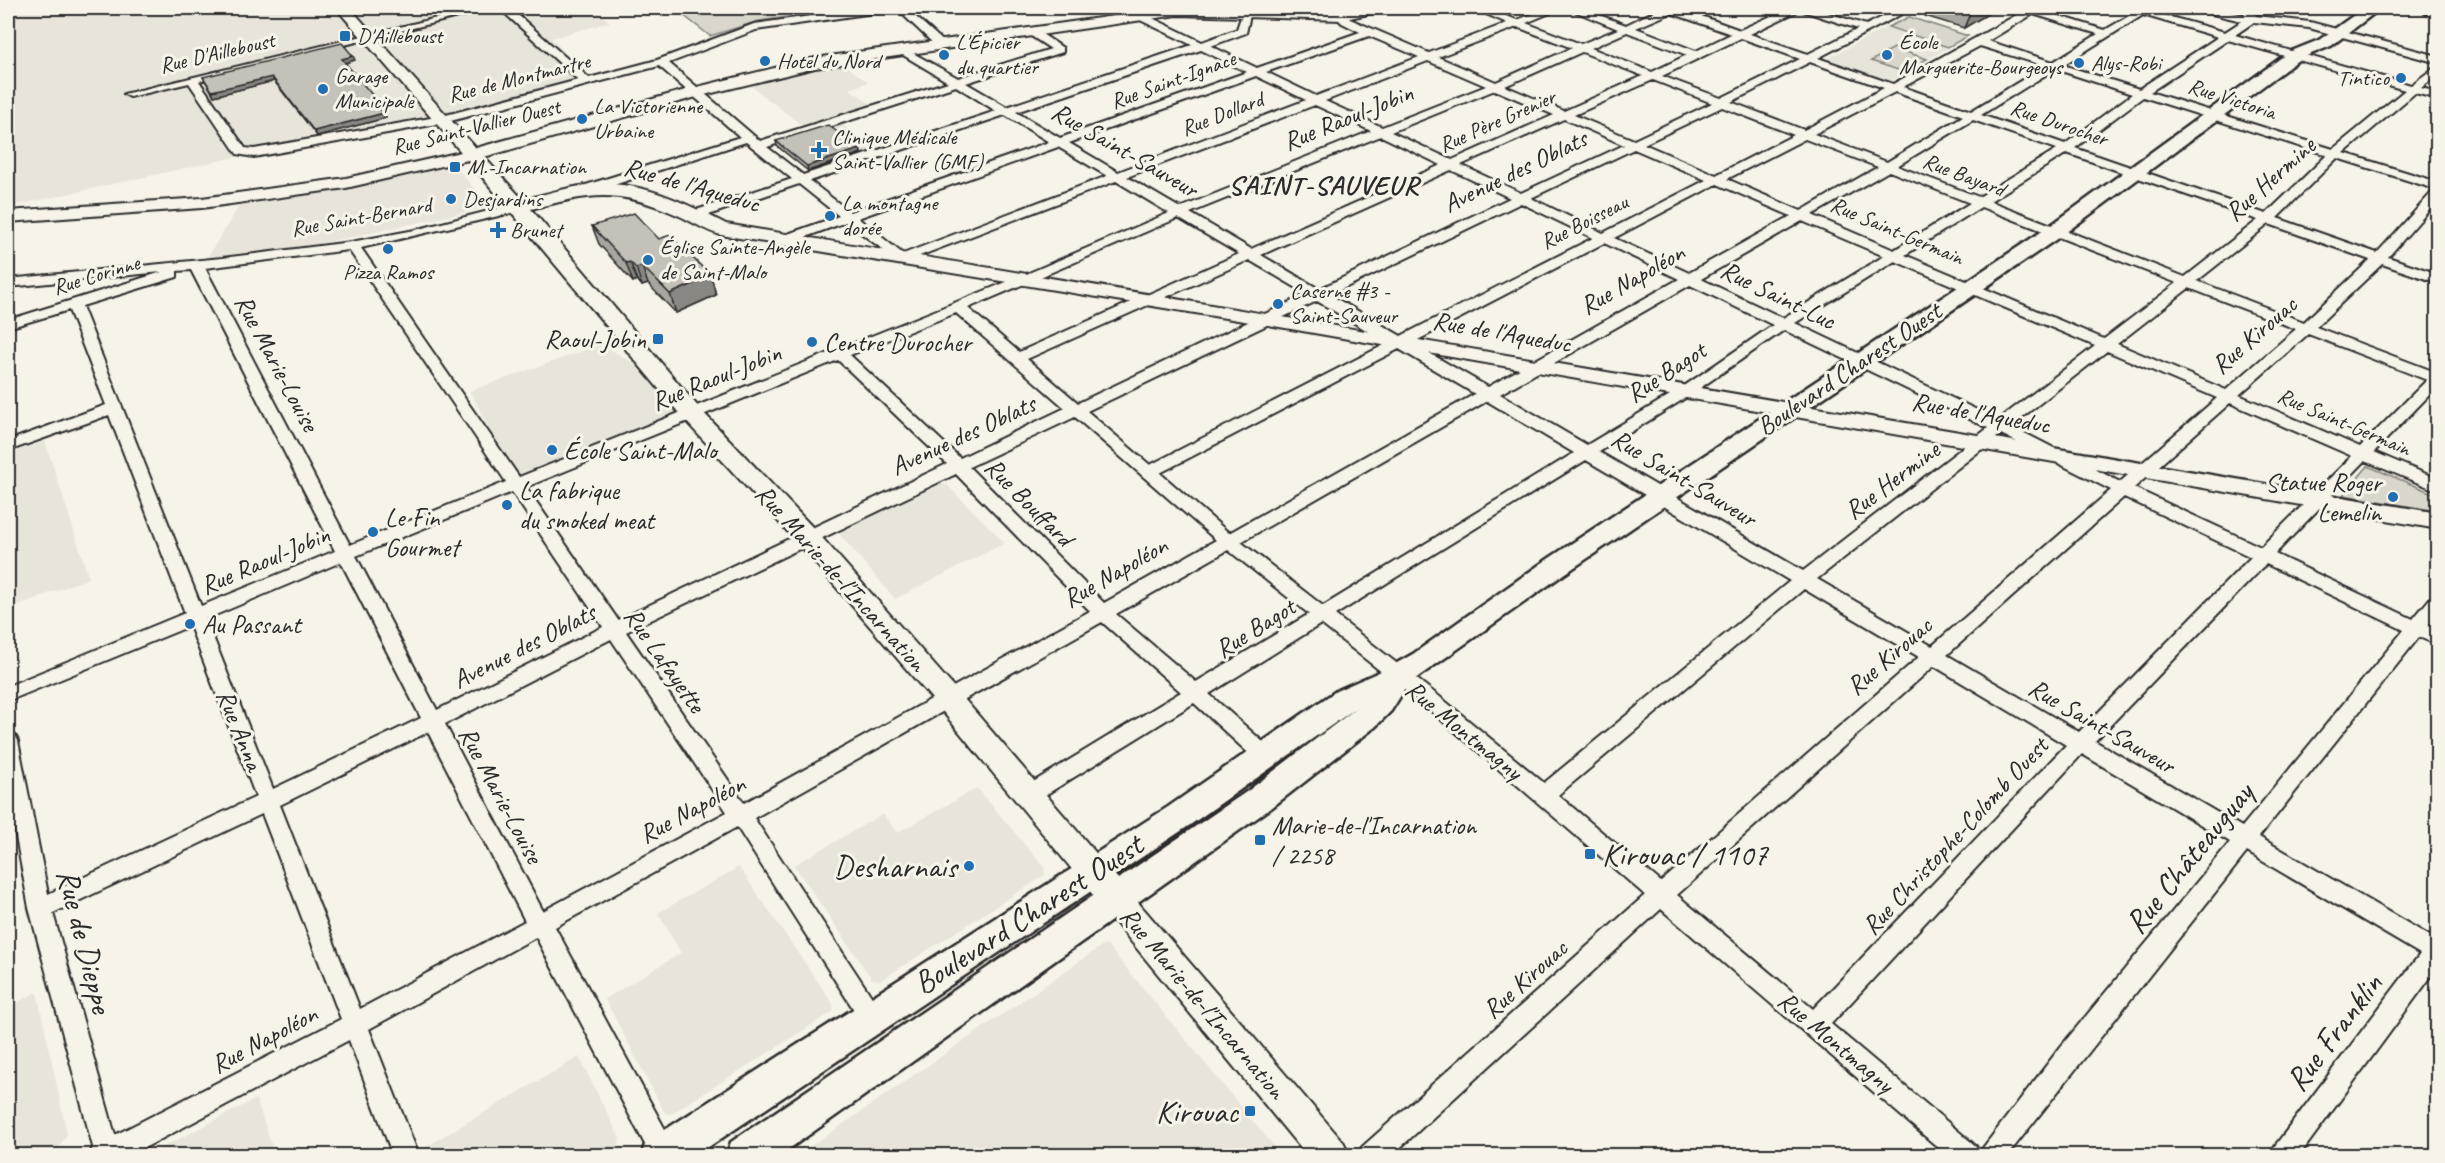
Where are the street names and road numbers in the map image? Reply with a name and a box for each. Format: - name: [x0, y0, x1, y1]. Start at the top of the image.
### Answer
- street label: Rue D'Ailleboust: [157, 26, 280, 80]
- street label: Rue Saint-Ignace: [1107, 44, 1241, 116]
- street label: Rue de Montmartre: [445, 46, 595, 109]
- street label: Rue Victoria: [2185, 72, 2281, 127]
- street label: Rue Raoul-Jobin: [1278, 76, 1418, 158]
- street label: Rue Père Grenier: [1434, 82, 1561, 159]
- street label: Rue Dollard: [1177, 84, 1270, 142]
- street label: Rue Saint-Vallier Ouest: [389, 92, 566, 161]
- street label: Rue Durocher: [2007, 93, 2113, 153]
- street label: Rue Saint-Sauveur: [1046, 95, 1206, 206]
- street label: Avenue des Oblats: [1437, 121, 1594, 220]
- street label: Rue Hermine: [2218, 129, 2323, 228]
- street label: Rue Bayard: [1919, 147, 2012, 205]
- street label: Rue de l'Aqueduc: [620, 150, 765, 220]
- street label: Rue Boisseau: [1536, 187, 1634, 256]
- street label: Rue Saint-Bernard: [289, 190, 437, 243]
- street label: Rue Saint-Germain: [1826, 190, 1969, 272]
- street label: Rue Napoléon: [1574, 235, 1691, 322]
- street label: Rue Corinne: [49, 248, 145, 301]
- street label: Rue Saint-Luc: [1715, 253, 1842, 338]
- street label: Rue Kirouac: [2204, 288, 2304, 381]
- street label: Rue Marie-Louise: [227, 289, 328, 439]
- street label: Boulevard Charest Ouest: [1750, 294, 1950, 443]
- street label: Rue de l'Aqueduc: [1430, 304, 1575, 361]
- street label: Rue Bagot: [1620, 333, 1714, 410]
- street label: Rue Raoul-Jobin: [646, 336, 786, 418]
- street label: Rue Saint-Germain: [2273, 381, 2416, 463]
- street label: Rue de l'Aqueduc: [1909, 385, 2054, 442]
- street label: Avenue des Oblats: [885, 386, 1043, 483]
- street label: Rue Saint-Sauveur: [1605, 422, 1764, 535]
- street label: Rue Hermine: [1838, 433, 1947, 527]
- street label: Rue Bouffard: [977, 450, 1083, 556]
- street label: Rue Marie-de-l'Incarnation: [748, 477, 935, 680]
- street label: Rue Raoul-Jobin: [195, 518, 335, 602]
- street label: Rue Napoléon: [1057, 528, 1174, 615]
- street label: Rue Bagot: [1209, 589, 1303, 665]
- street label: Avenue des Oblats: [447, 595, 603, 696]
- street label: Rue Lafayette: [617, 601, 714, 720]
- street label: Rue Kirouac: [1839, 609, 1939, 702]
- street label: Rue Saint-Sauveur: [2023, 671, 2183, 782]
- street label: Rue Montmagny: [1399, 673, 1531, 789]
- street label: Rue Anna: [209, 685, 272, 777]
- street label: Rue Marie-Louise: [451, 721, 552, 871]
- street label: Rue Christophe-Colomb Ouest: [1855, 728, 2057, 942]
- street label: Rue Napoléon: [633, 767, 752, 851]
- street label: Rue Châteauguay: [2115, 772, 2264, 942]
- street label: Boulevard Charest Ouest: [906, 823, 1153, 1003]
- street label: Rue de Dieppe: [47, 865, 123, 1020]
- street label: Rue Marie-de-l'Incarnation: [1113, 900, 1294, 1107]
- street label: Rue Kirouac: [1476, 932, 1575, 1026]
- street label: Rue Franklin: [2276, 964, 2392, 1099]
- street label: Rue Montmagny: [1771, 984, 1902, 1101]
- street label: Rue Napoléon: [205, 997, 324, 1081]

